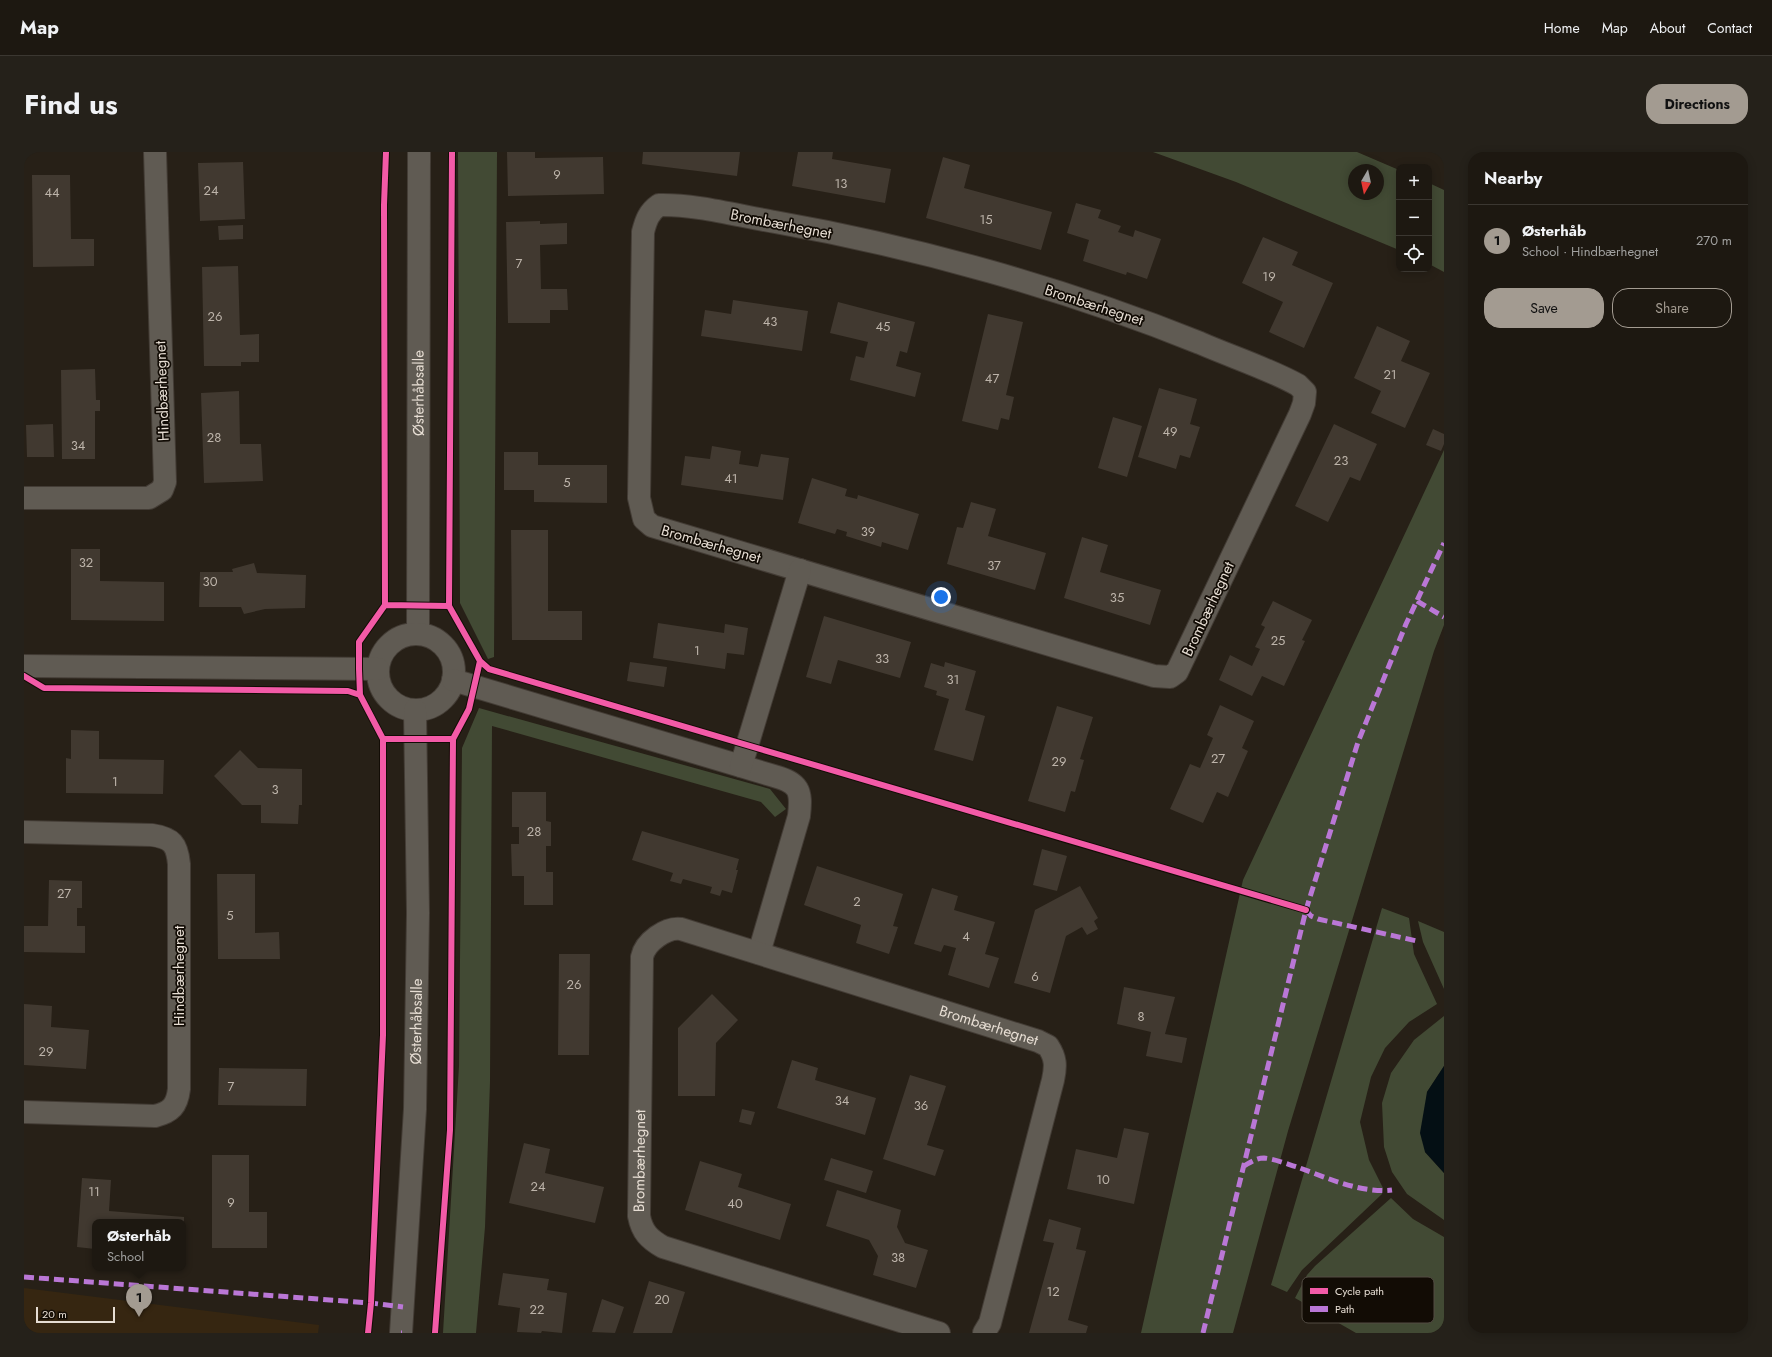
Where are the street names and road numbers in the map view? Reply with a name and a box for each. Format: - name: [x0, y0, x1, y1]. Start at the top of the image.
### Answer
- street label: Brombærhegnet: [729, 203, 834, 245]
- street label: Brombærhegnet: [1042, 279, 1147, 331]
- street label: Hindbærhegnet: [149, 340, 175, 442]
- street label: Østerhåbsalle: [407, 350, 430, 436]
- street label: Brombærhegnet: [659, 519, 764, 569]
- street label: Brombærhegnet: [1176, 557, 1240, 660]
- street label: Hindbærhegnet: [168, 925, 190, 1026]
- street label: Østerhåbsalle: [405, 978, 428, 1065]
- street label: Brombærhegnet: [936, 1000, 1041, 1052]
- street label: Brombærhegnet: [628, 1109, 651, 1212]

